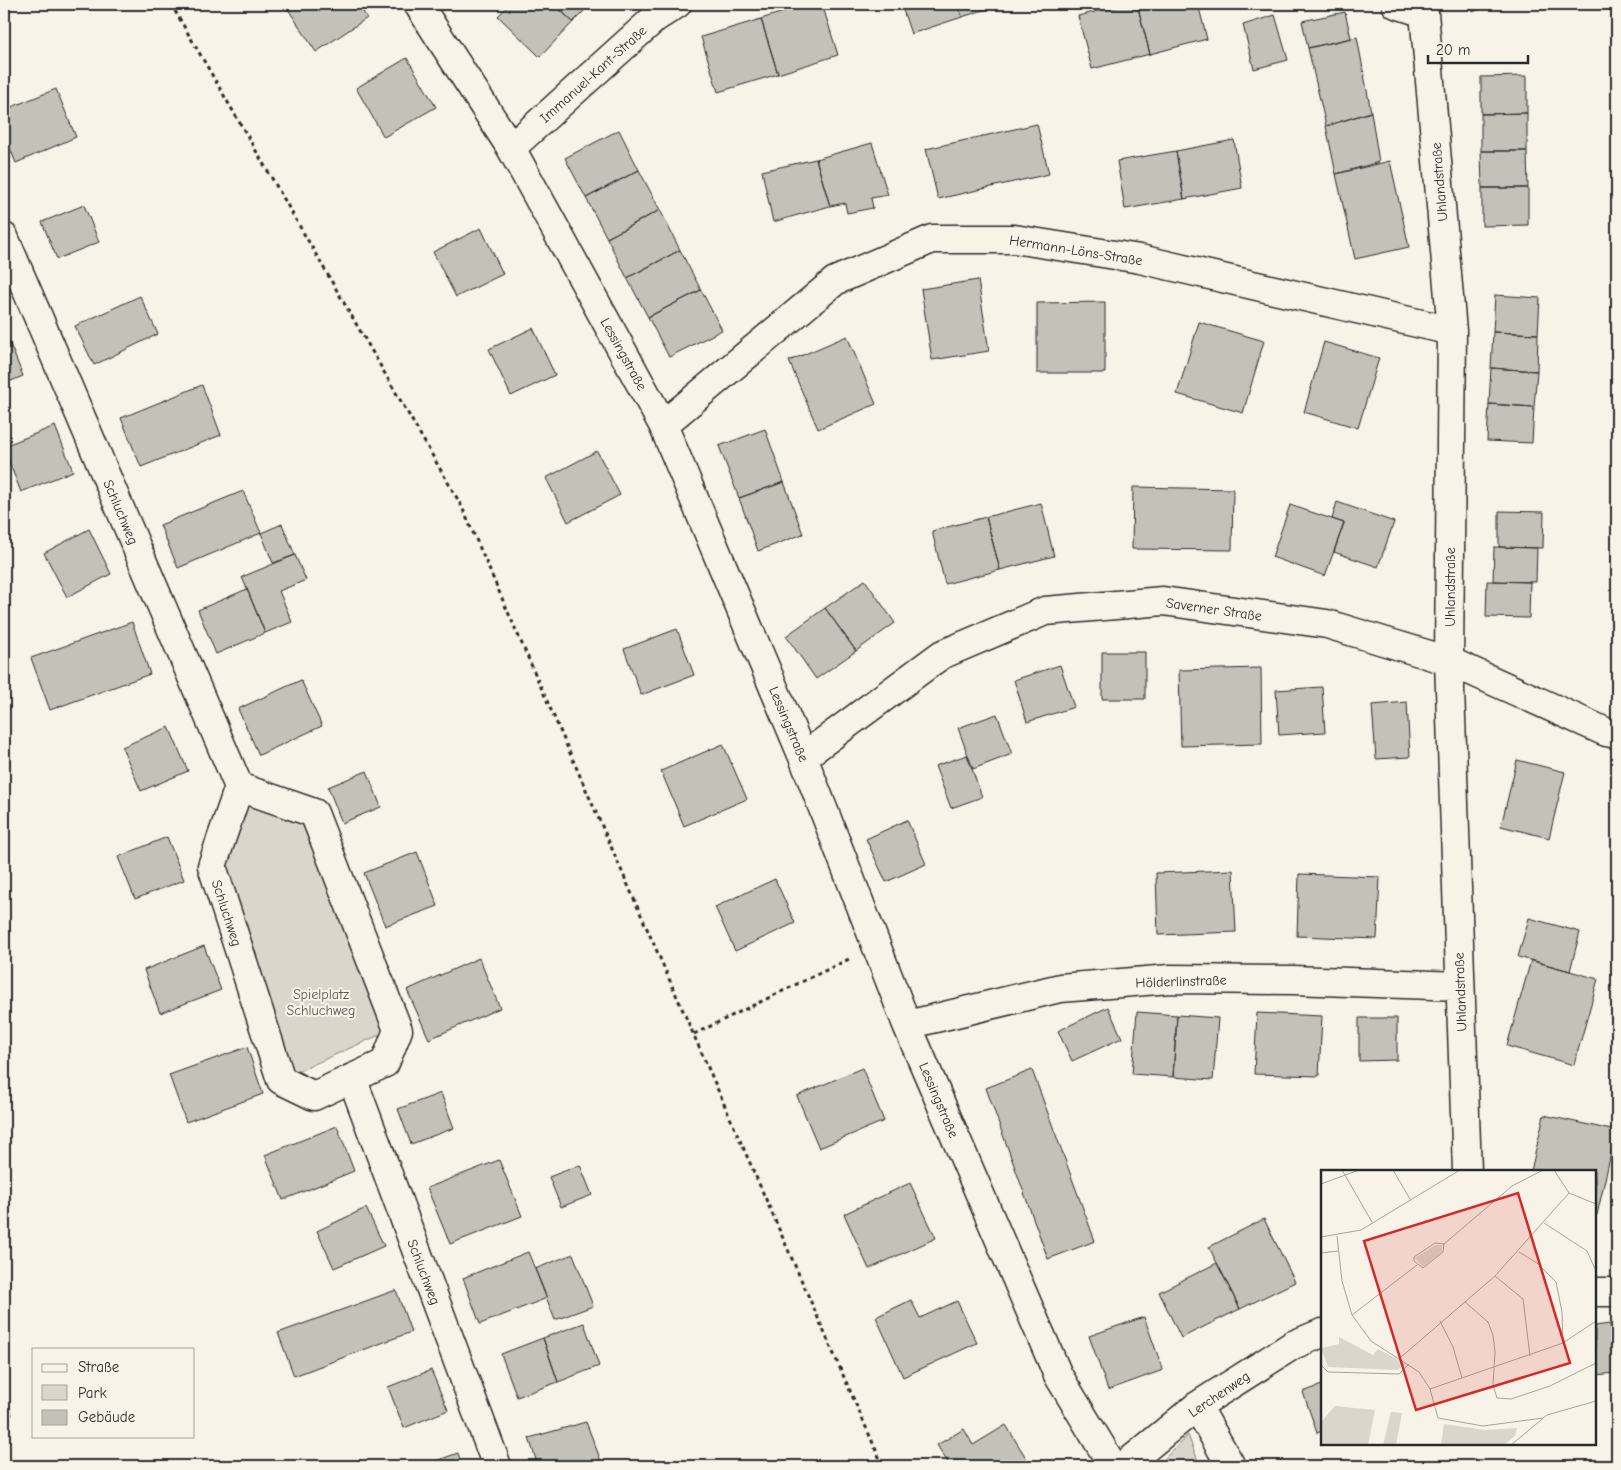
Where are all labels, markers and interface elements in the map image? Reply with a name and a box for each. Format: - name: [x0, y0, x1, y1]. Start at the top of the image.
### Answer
- street label: Immanuel-Kant-Straße: [537, 22, 650, 127]
- scale bar: [1428, 32, 1528, 64]
- text: 20 m: [1436, 41, 1470, 59]
- street label: Uhlandstraße: [1428, 142, 1451, 222]
- street label: Hermann-Löns-Straße: [1008, 232, 1144, 269]
- street label: Lessingstraße: [597, 315, 651, 394]
- street label: Schluchweg: [99, 477, 142, 547]
- street label: Uhlandstraße: [1442, 547, 1459, 627]
- street label: Saverner Straße: [1165, 594, 1263, 625]
- street label: Lessingstraße: [765, 684, 812, 765]
- street label: Schluchweg: [208, 878, 245, 949]
- street label: Uhlandstraße: [1451, 952, 1470, 1032]
- street label: Hölderlinstraße: [1135, 971, 1227, 992]
- park label: Spielplatz Schluchweg: [286, 986, 356, 1019]
- street label: Lessingstraße: [915, 1060, 962, 1141]
- inset map: [1321, 1170, 1596, 1445]
- street label: Schluchweg: [403, 1237, 444, 1307]
- legend: [32, 1348, 195, 1438]
- text: Straße: [78, 1358, 120, 1376]
- street label: Lerchenweg: [1185, 1368, 1253, 1421]
- text: Park: [78, 1384, 107, 1402]
- text: Gebäude: [78, 1408, 136, 1426]

